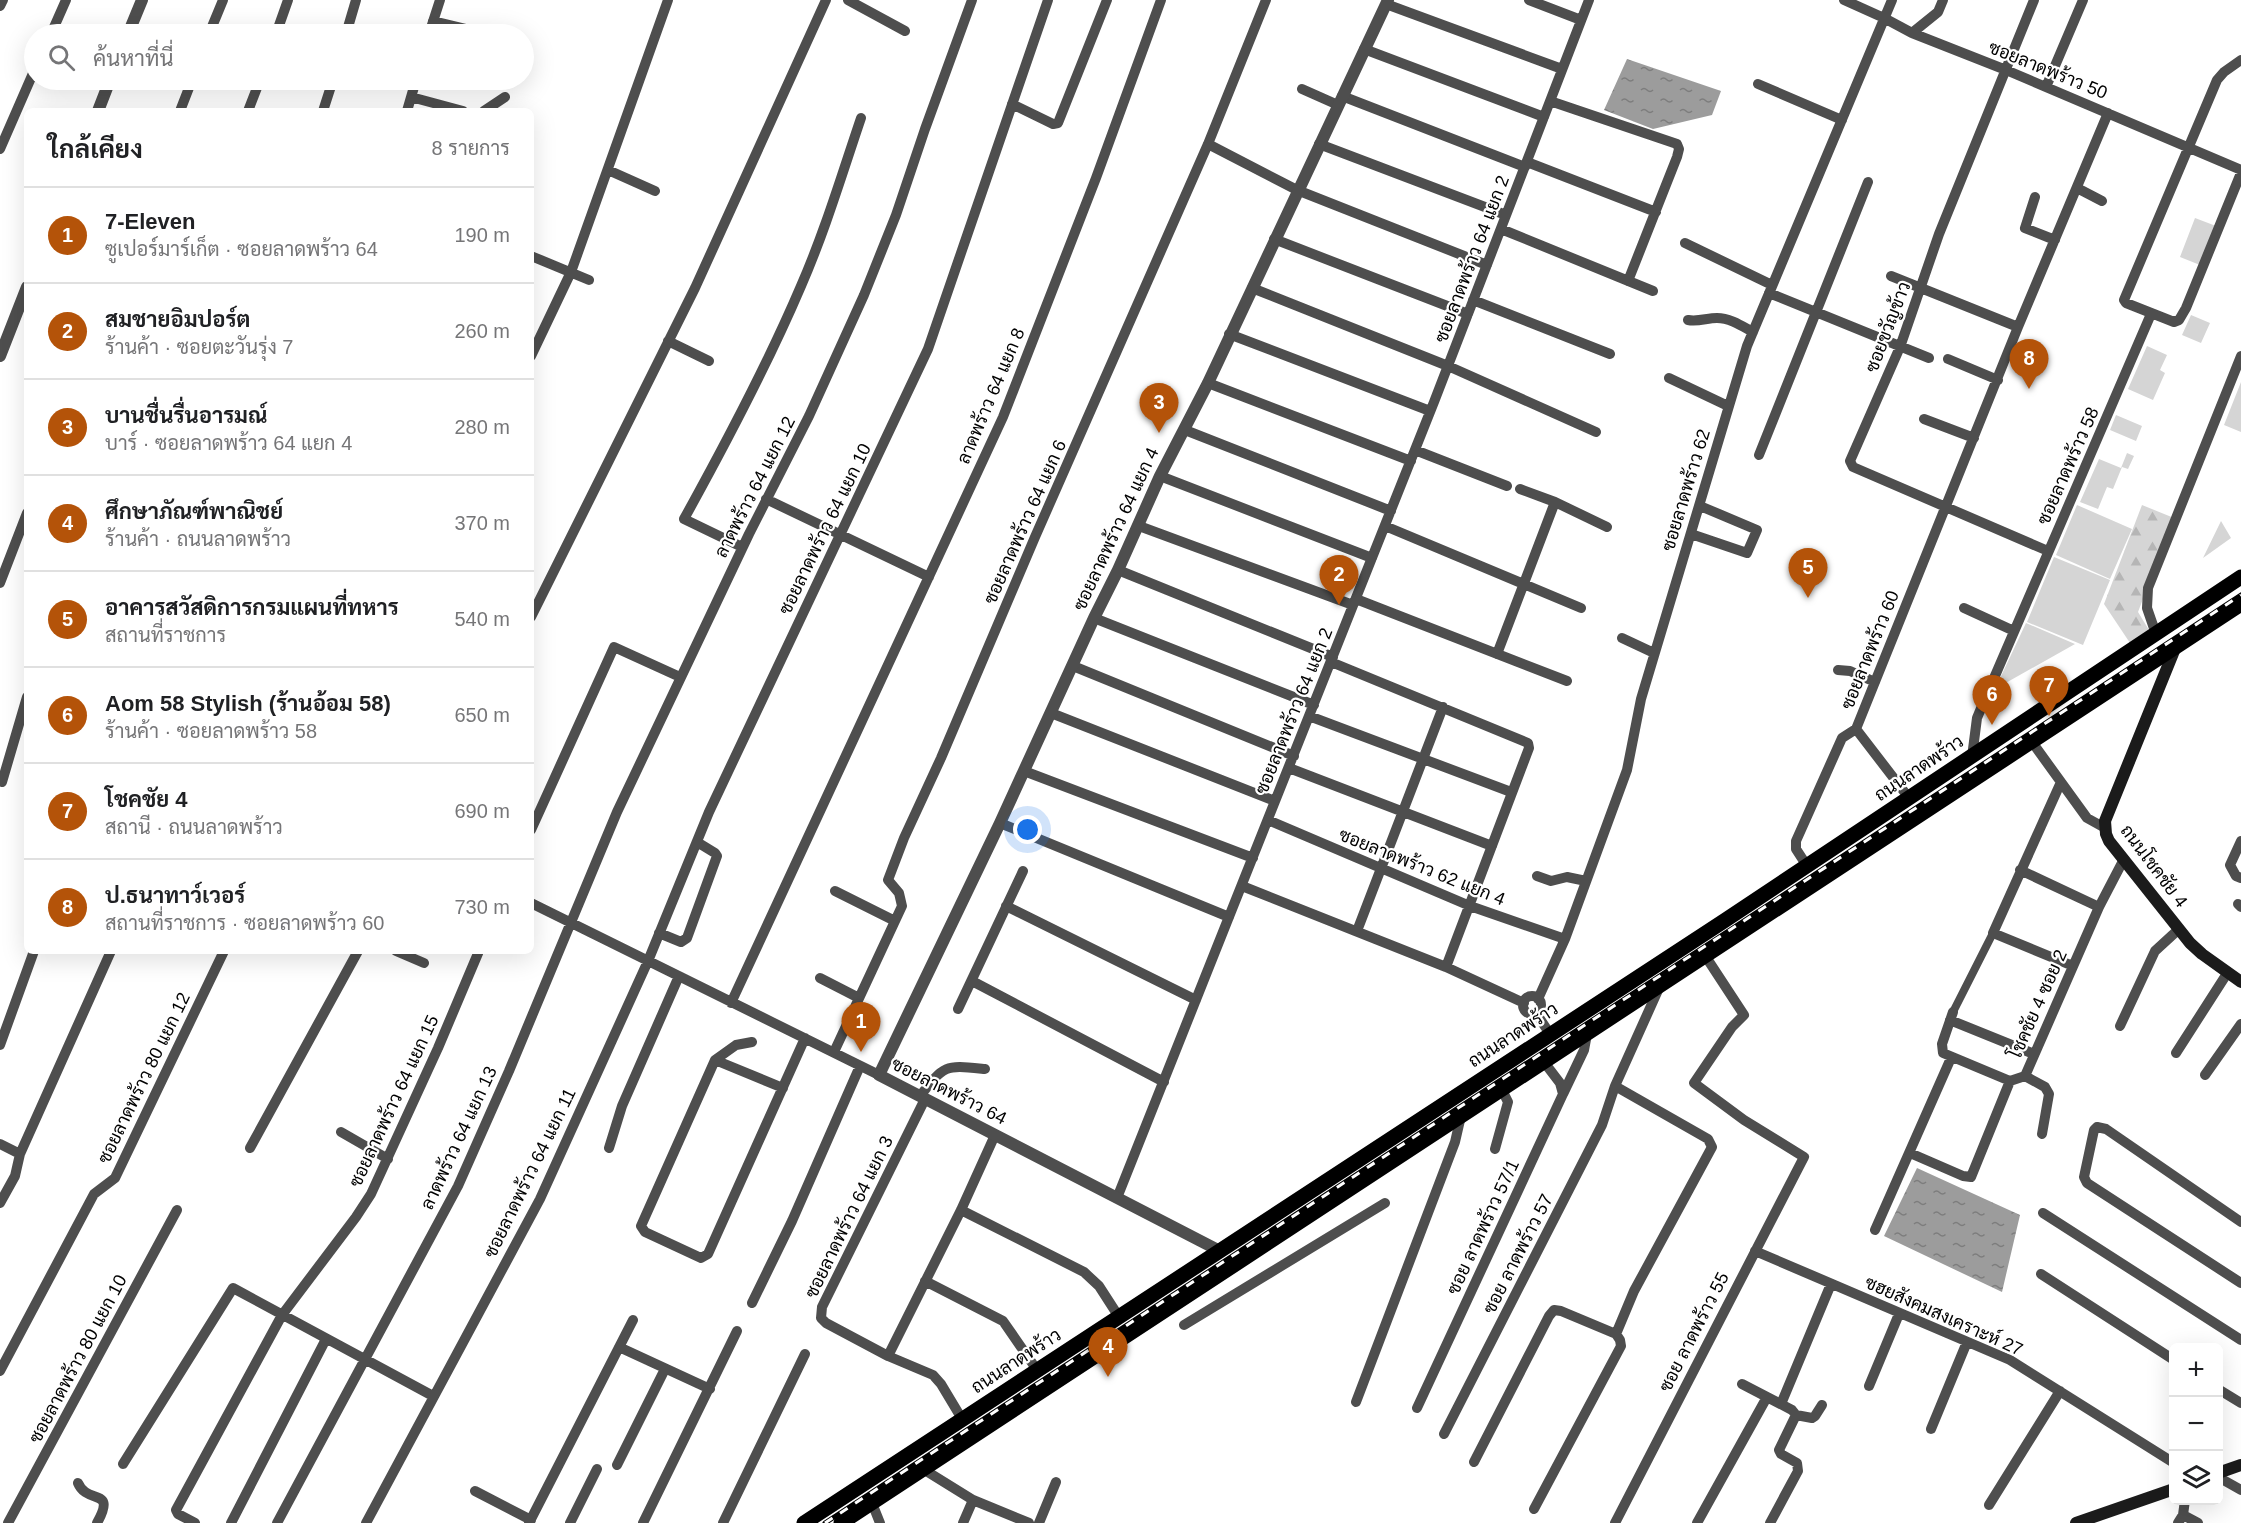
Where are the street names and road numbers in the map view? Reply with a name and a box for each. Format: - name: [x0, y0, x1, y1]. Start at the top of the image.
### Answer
- street label: ซอยลาดพร้าว 50: [1986, 35, 2111, 103]
- street label: ซอยลาดพร้าว 64 แยก 2: [1429, 172, 1513, 345]
- street label: ซอยขวัญข้าว: [1860, 278, 1915, 375]
- street label: ลาดพร้าว 64 แยก 8: [952, 324, 1029, 467]
- street label: ซอยลาดพร้าว 58: [2031, 403, 2103, 528]
- street label: ลาดพร้าว 64 แยก 12: [709, 412, 799, 561]
- street label: ซอยลาดพร้าว 62: [1656, 426, 1714, 553]
- street label: ซอยลาดพร้าว 64 แยก 6: [978, 436, 1070, 607]
- street label: ซอยลาดพร้าว 64 แยก 10: [773, 439, 875, 618]
- street label: ซอยลาดพร้าว 64 แยก 4: [1068, 443, 1163, 614]
- street label: ซอยลาดพร้าว 60: [1835, 587, 1903, 712]
- street label: ซอยลาดพร้าว 64 แยก 2: [1250, 624, 1337, 797]
- street label: ถนนลาดพร้าว: [1870, 729, 1967, 805]
- street label: ถนนโชคชัย 4: [2116, 819, 2194, 911]
- street label: ซอยลาดพร้าว 62 แยก 4: [1336, 823, 1509, 910]
- street label: โชคชัย 4 ซอย 2: [2002, 945, 2071, 1062]
- street label: ซอยลาดพร้าว 80 แยก 12: [92, 988, 194, 1167]
- street label: ถนนลาดพร้าว: [1463, 997, 1562, 1071]
- street label: ซอยลาดพร้าว 64 แยก 15: [343, 1011, 443, 1190]
- street label: ซอยลาดพร้าว 64: [888, 1052, 1011, 1129]
- street label: ลาดพร้าว 64 แยก 13: [415, 1062, 501, 1213]
- street label: ซอยลาดพร้าว 64 แยก 11: [478, 1084, 580, 1261]
- street label: ซอยลาดพร้าว 64 แยก 3: [799, 1132, 897, 1301]
- street label: ซอย ลาดพร้าว 57/1: [1442, 1156, 1524, 1298]
- street label: ซอย ลาดพร้าว 57: [1479, 1191, 1557, 1317]
- street label: ซอย ลาดพร้าว 55: [1653, 1268, 1733, 1395]
- street label: ซฮยสังคมสงเคราะห์ 27: [1862, 1269, 2027, 1360]
- street label: ซอยลาดพร้าว 80 แยก 10: [23, 1271, 131, 1446]
- street label: ถนนลาดพร้าว: [966, 1323, 1065, 1397]

